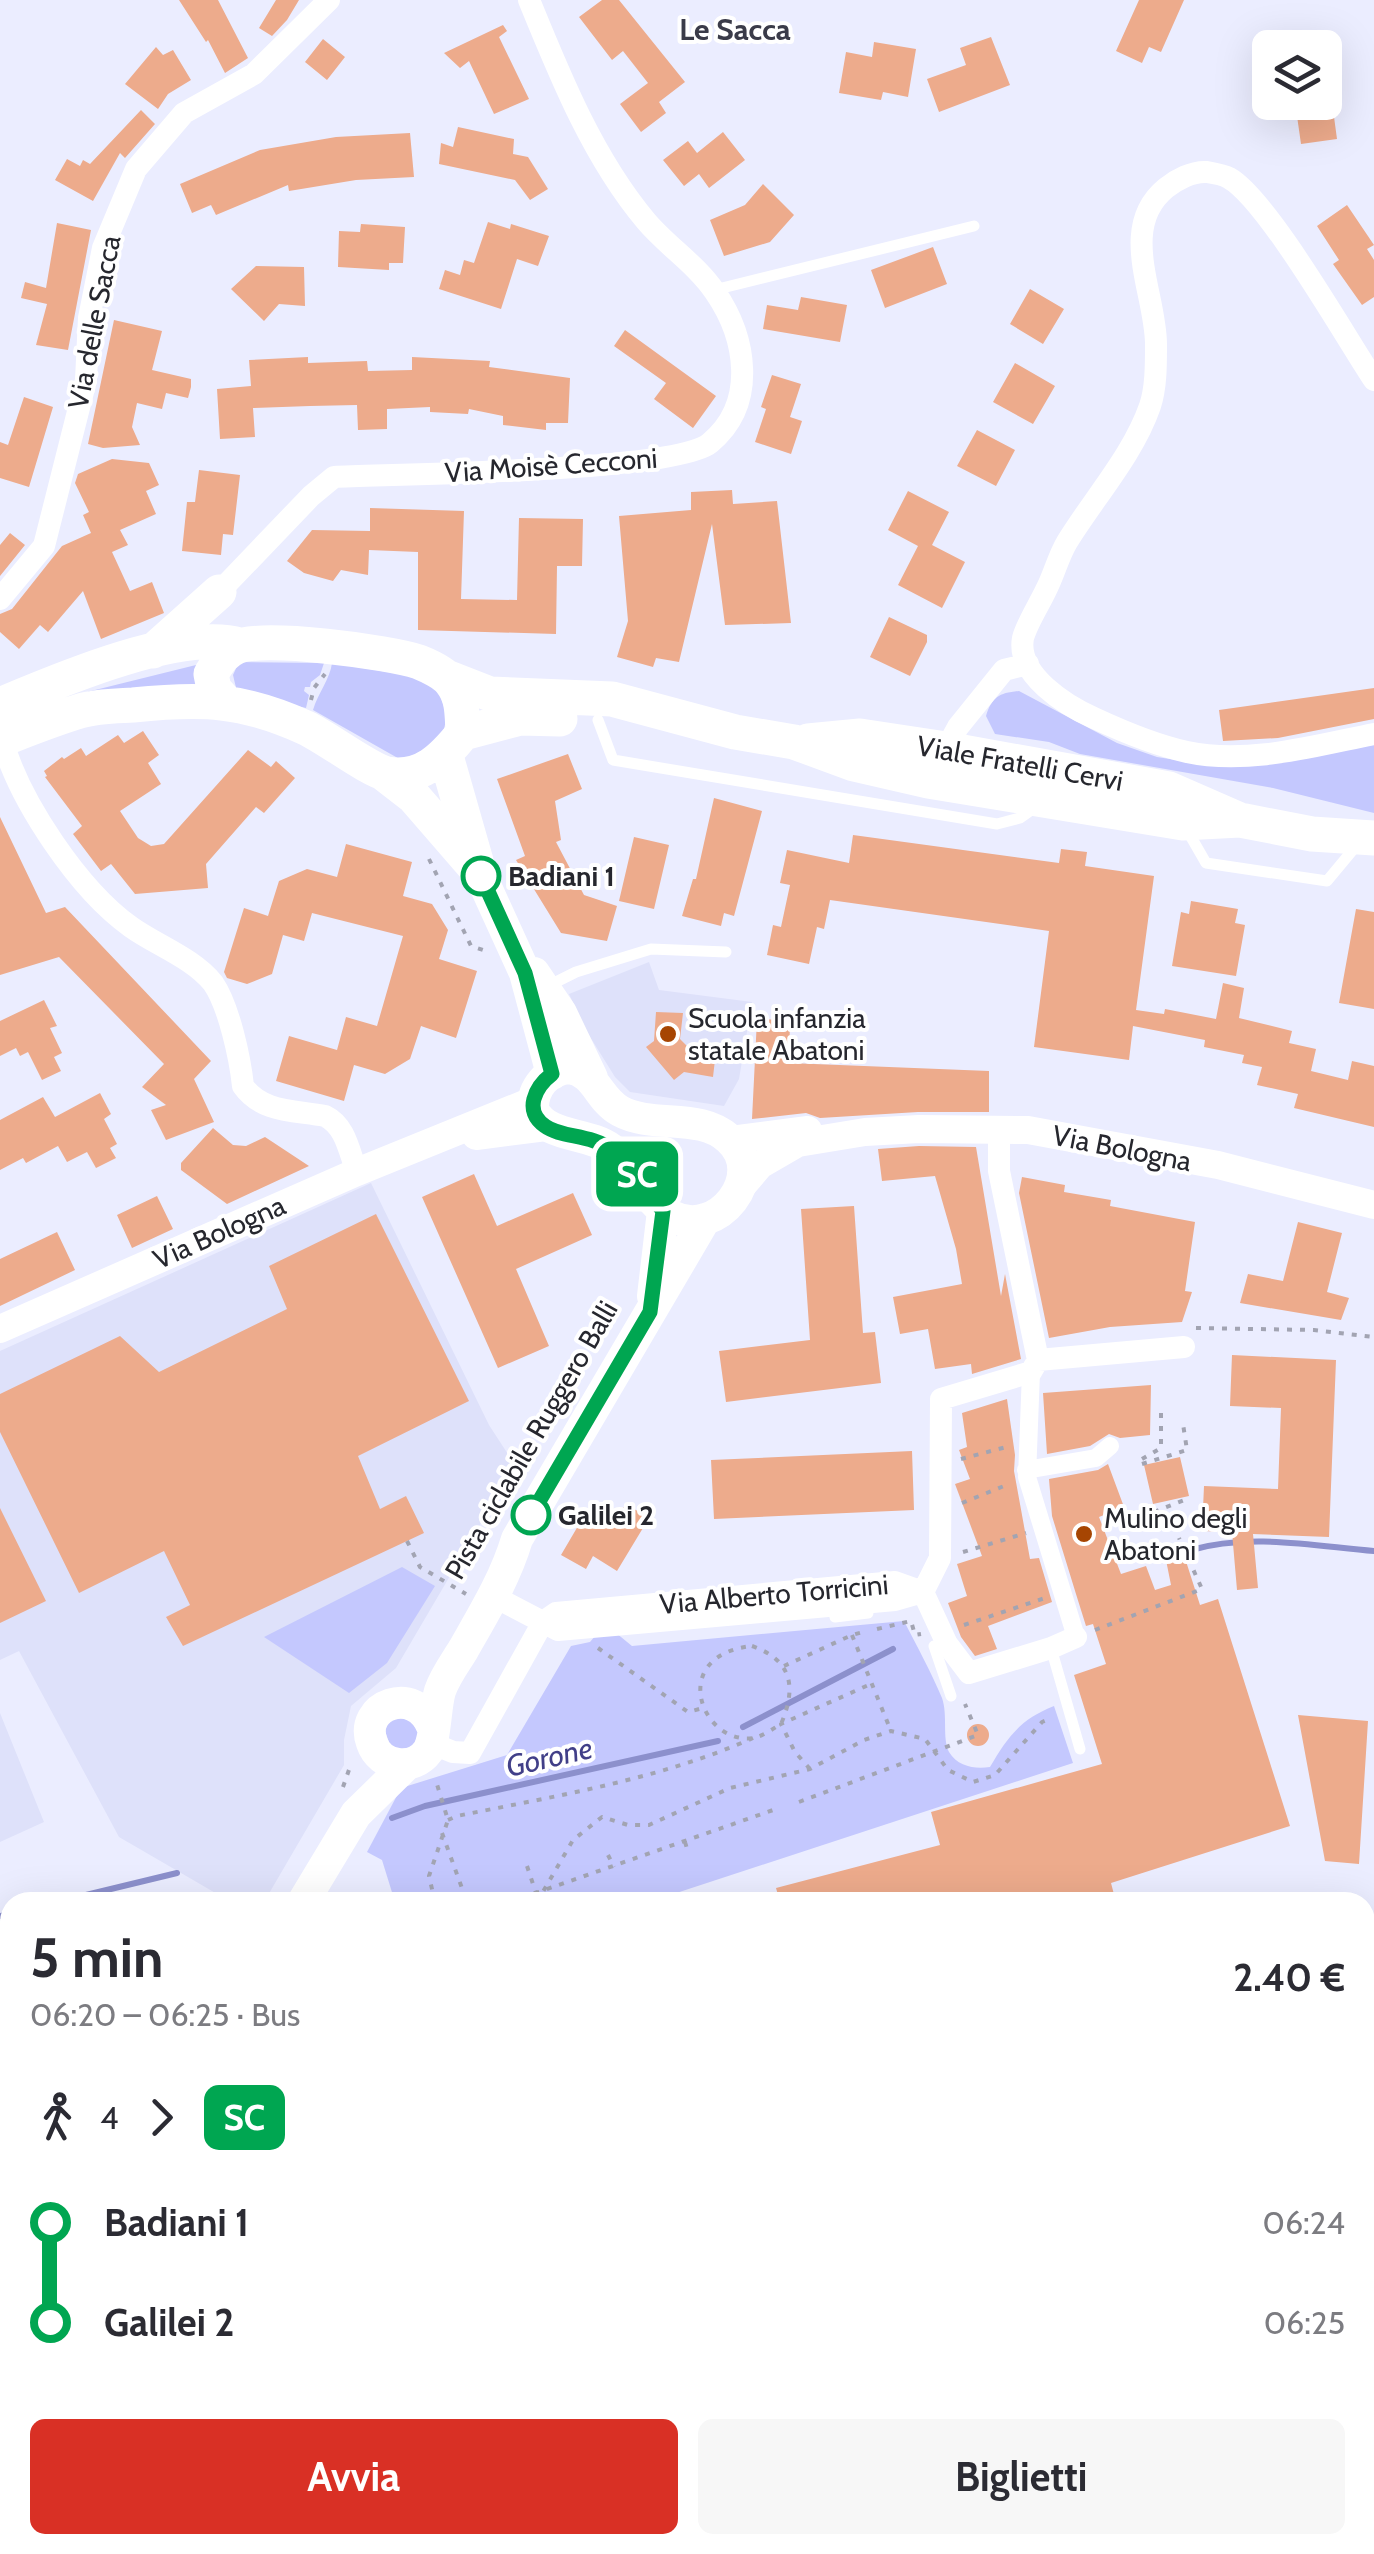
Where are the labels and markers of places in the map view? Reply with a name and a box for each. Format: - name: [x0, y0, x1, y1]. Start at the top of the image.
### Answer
- marker: Badiani 1: [462, 857, 500, 895]
- place label: Badiani 1: [508, 859, 615, 893]
- place label: Scuola infanzia statale Abatoni: [688, 1001, 866, 1067]
- marker: Scuola infanzia statale Abatoni: [657, 1023, 679, 1045]
- marker: Galilei 2: [512, 1496, 550, 1534]
- place label: Galilei 2: [558, 1498, 654, 1532]
- place label: Mulino degli Abatoni: [1104, 1501, 1247, 1567]
- marker: Mulino degli Abatoni: [1073, 1523, 1095, 1545]

